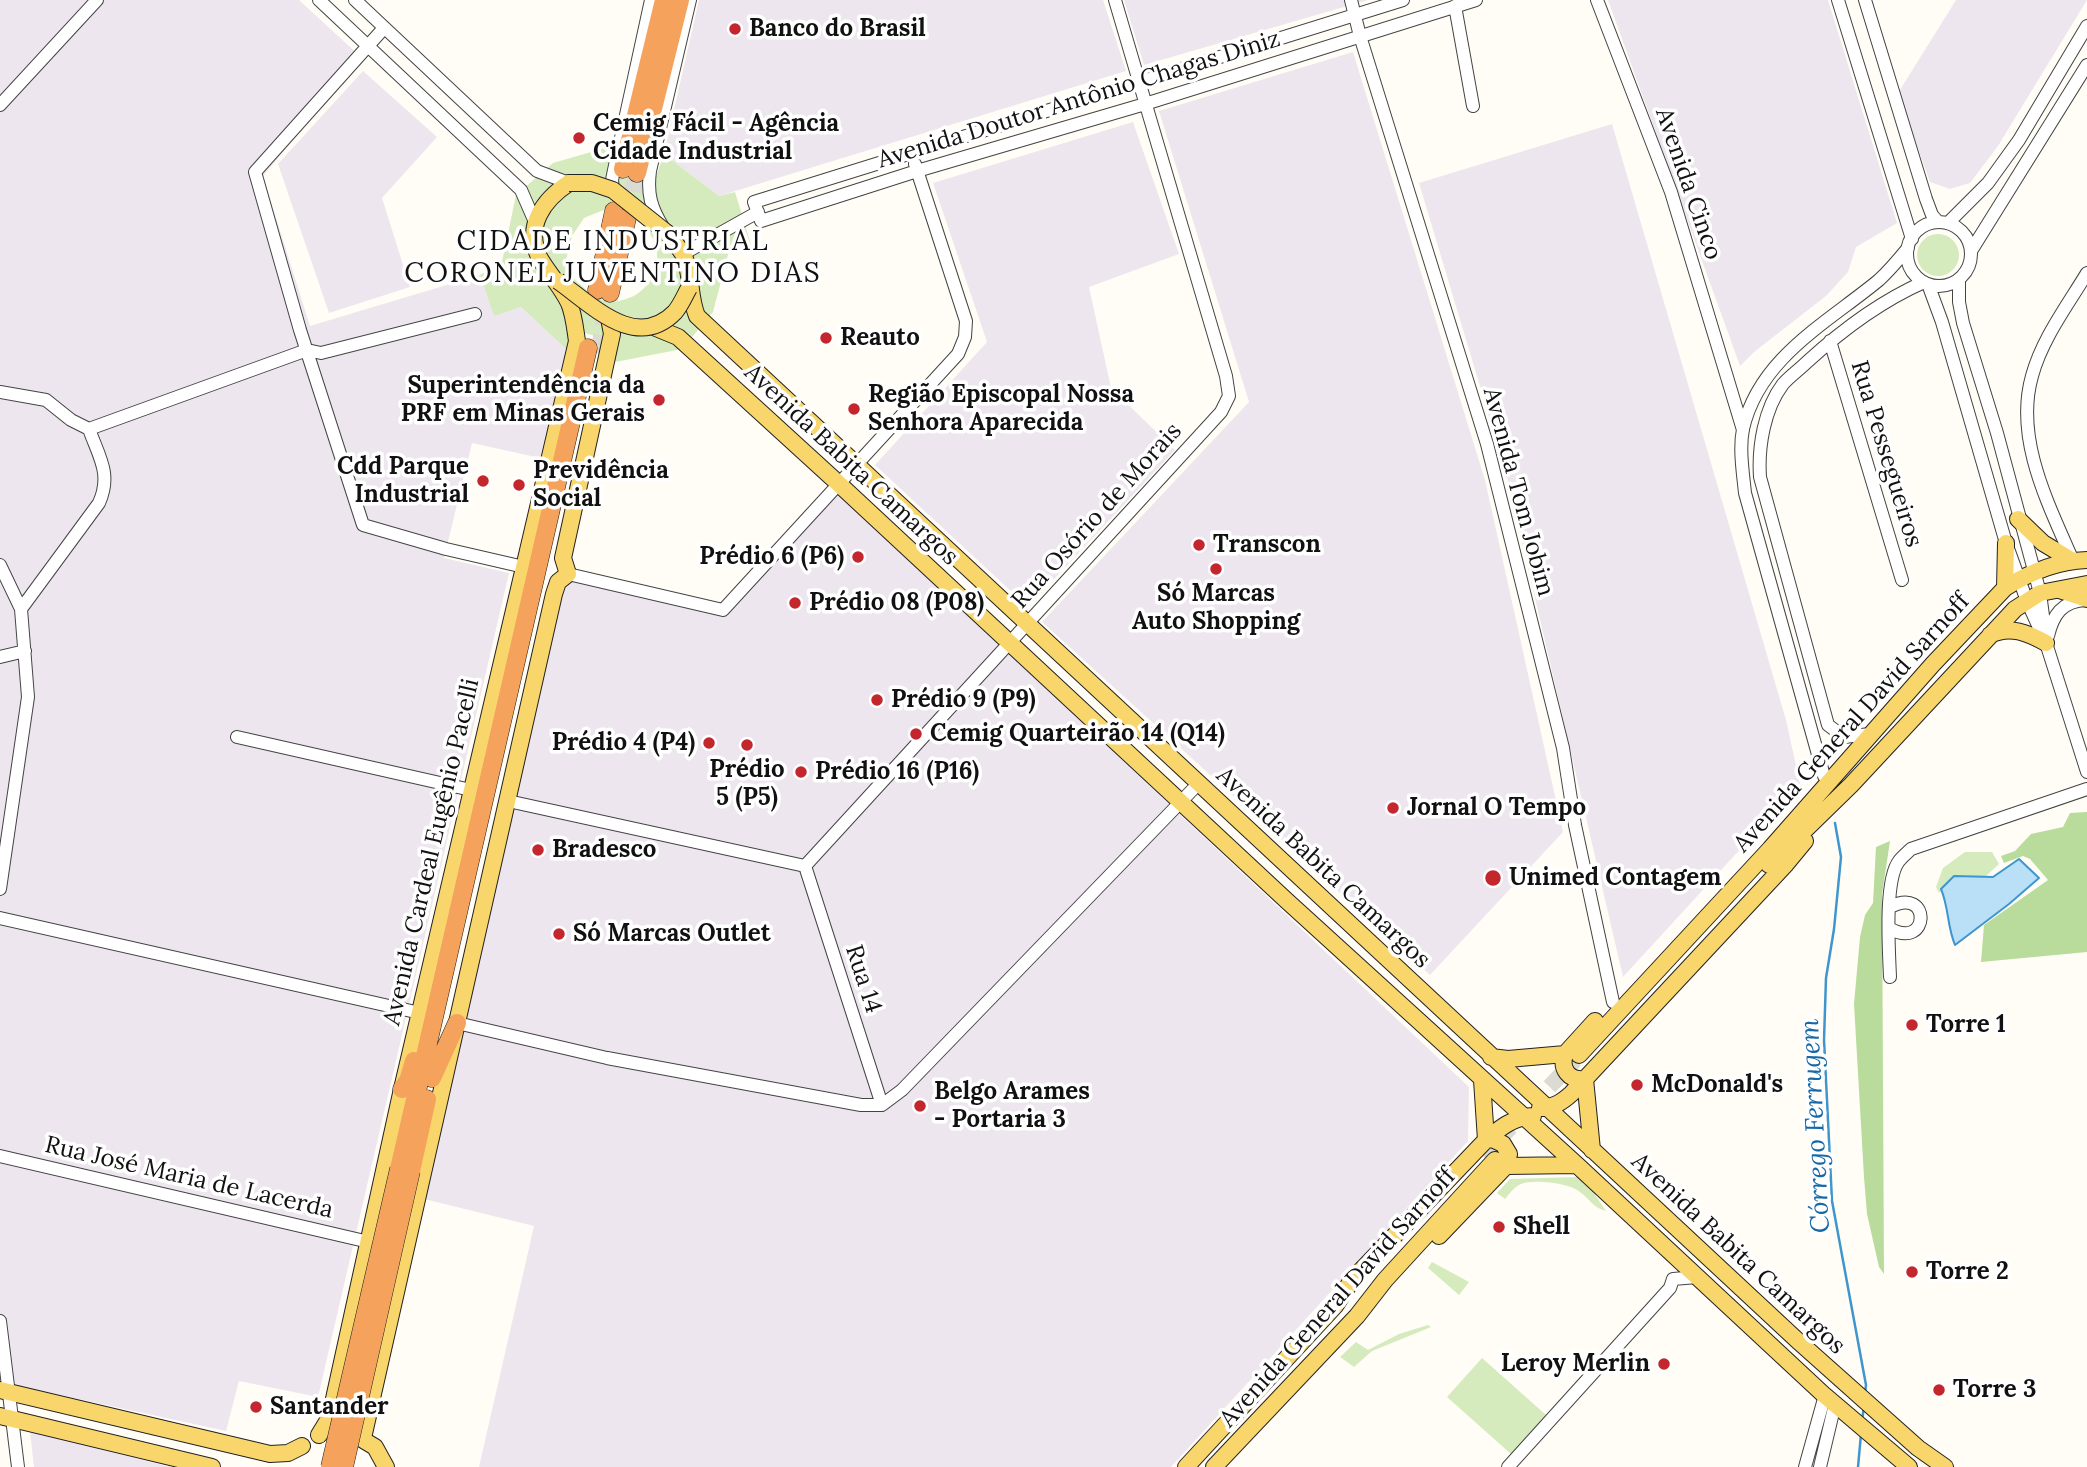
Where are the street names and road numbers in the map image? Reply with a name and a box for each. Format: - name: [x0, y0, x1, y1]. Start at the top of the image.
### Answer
- street label: Avenida Doutor Antônio Chagas Diniz: [874, 25, 1284, 175]
- street label: Avenida Cinco: [1649, 104, 1727, 264]
- street label: Rua Pessegueiros: [1844, 357, 1928, 551]
- street label: Avenida Babita Camargos: [738, 358, 964, 572]
- street label: Avenida Tom Jobim: [1476, 384, 1560, 600]
- street label: Rua Osório de Morais: [1006, 417, 1188, 615]
- street label: Avenida General David Sarnoff: [1728, 587, 1976, 859]
- street label: Avenida Cardeal Eugênio Pacelli: [378, 676, 486, 1028]
- street label: Avenida Babita Camargos: [1210, 761, 1436, 975]
- street label: Rua 14: [839, 941, 887, 1017]
- street label: Rua José Maria de Lacerda: [42, 1131, 336, 1225]
- street label: Avenida Babita Camargos: [1625, 1147, 1851, 1361]
- street label: Avenida General David Sarnoff: [1214, 1162, 1462, 1434]

